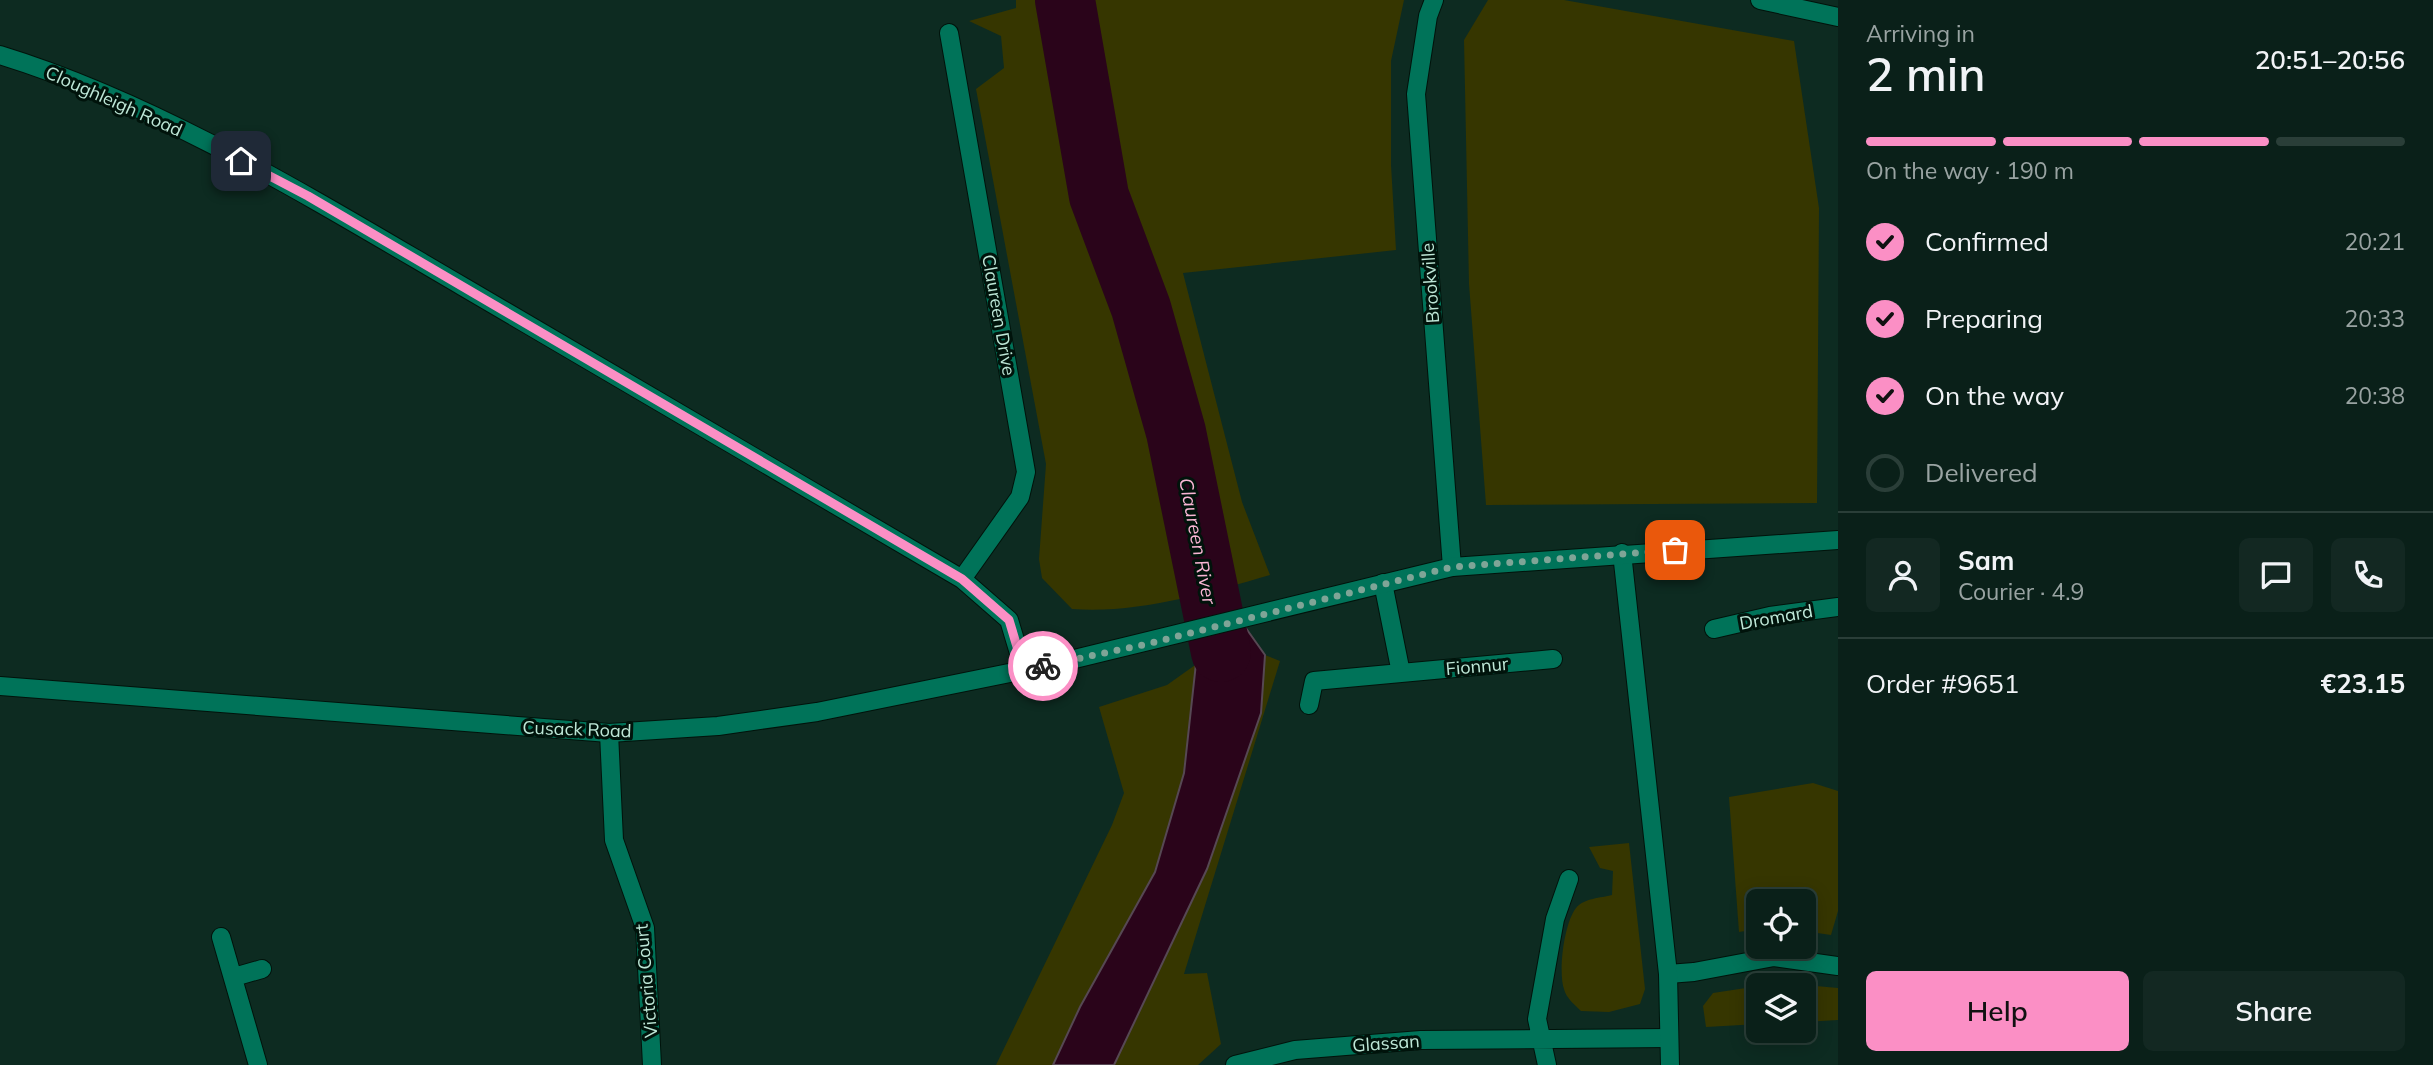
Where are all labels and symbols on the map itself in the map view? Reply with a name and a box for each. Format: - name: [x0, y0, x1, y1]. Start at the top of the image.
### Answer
- street label: Cloughleigh Road: [42, 61, 186, 141]
- pin: [211, 131, 271, 191]
- street label: Brookville: [1416, 242, 1444, 324]
- street label: Claureen Drive: [977, 253, 1021, 377]
- water label: Claureen River: [1174, 476, 1222, 607]
- pin: [1645, 520, 1705, 580]
- street label: Dromard: [1738, 599, 1814, 635]
- courier: [1008, 631, 1078, 701]
- street label: Fionnur: [1445, 652, 1510, 680]
- street label: Cusack Road: [522, 716, 632, 742]
- street label: Victoria Court: [630, 923, 662, 1039]
- street label: Glassan: [1352, 1029, 1420, 1057]

